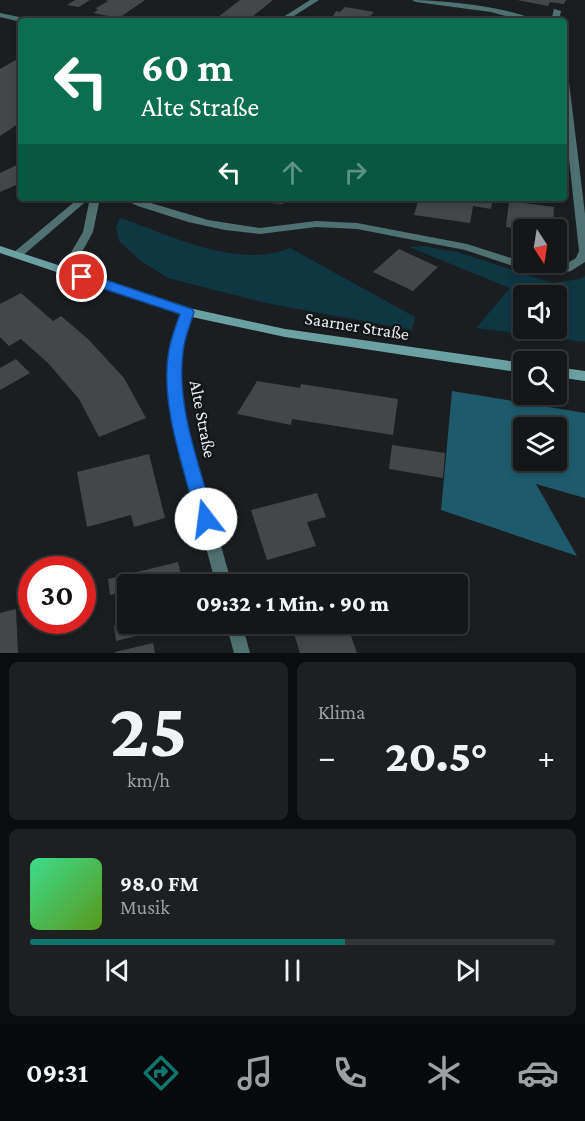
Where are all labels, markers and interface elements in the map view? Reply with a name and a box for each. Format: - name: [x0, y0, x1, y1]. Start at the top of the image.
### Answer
- icon: left: [42, 42, 120, 120]
- text: 60 m: [141, 43, 233, 90]
- text: Alte Straße: [141, 92, 259, 122]
- icon: left: [213, 156, 246, 189]
- icon: ahead: [276, 156, 309, 189]
- icon: right: [339, 156, 372, 189]
- north arrow: [513, 219, 567, 273]
- map controls: [513, 219, 567, 471]
- pin: [56, 251, 107, 302]
- icon: arrive: [65, 260, 98, 293]
- button: sound: [513, 285, 567, 339]
- street label: Saarner Straße: [303, 308, 411, 344]
- button: search: [513, 351, 567, 405]
- street label: Alte Straße: [186, 378, 220, 460]
- button: layers: [513, 417, 567, 471]
- position arrow: [174, 487, 238, 551]
- speed limit sign: 30: [18, 556, 96, 634]
- text: 09:32 · 1 Min. · 90 m: [196, 591, 389, 616]
- text: 25: [110, 686, 188, 773]
- text: Klima: [318, 701, 365, 723]
- text: 20.5°: [385, 731, 488, 781]
- text: −: [318, 738, 335, 775]
- text: +: [538, 738, 555, 775]
- text: km/h: [127, 769, 170, 791]
- text: 98.0 FM: [120, 871, 199, 896]
- text: Musik: [120, 896, 170, 918]
- icon: previous: [101, 954, 134, 987]
- icon: pause: [276, 954, 309, 987]
- icon: next: [451, 954, 484, 987]
- icon: directions: [140, 1052, 182, 1094]
- icon: music: [234, 1052, 276, 1094]
- icon: phone: [329, 1052, 371, 1094]
- icon: climate: [423, 1052, 465, 1094]
- icon: car: [517, 1052, 559, 1094]
- text: 09:31: [26, 1058, 88, 1088]

